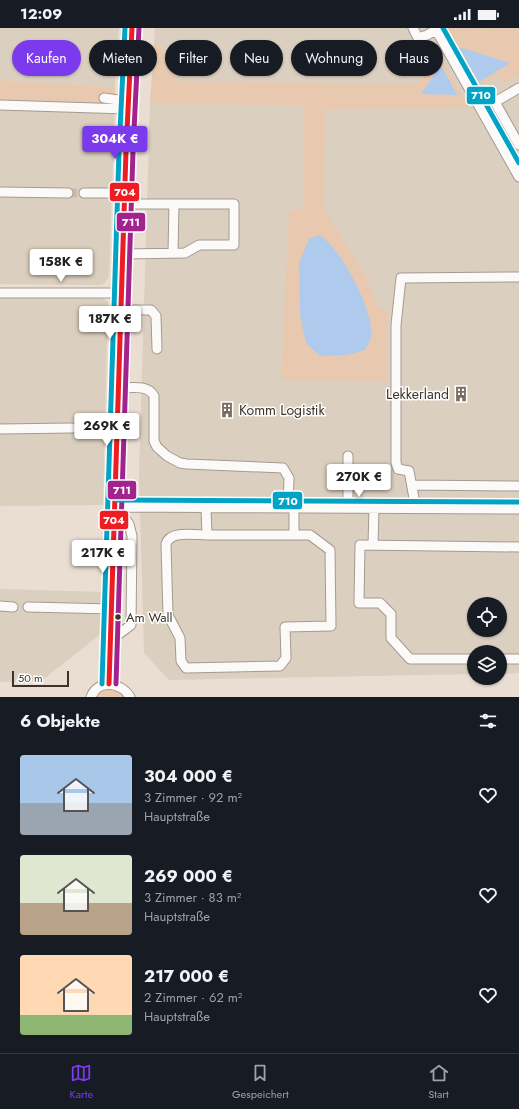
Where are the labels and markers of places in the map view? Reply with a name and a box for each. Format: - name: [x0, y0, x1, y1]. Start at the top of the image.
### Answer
- pin: 304K €: [82, 126, 148, 160]
- pin: 158K €: [28, 249, 94, 283]
- pin: 187K €: [77, 306, 143, 340]
- place label: Lekkerland: [386, 384, 449, 404]
- building icon: Lekkerland: [452, 385, 470, 403]
- place label: Komm Logistik: [239, 400, 325, 420]
- building icon: Komm Logistik: [218, 401, 236, 419]
- pin: 269K €: [74, 413, 140, 447]
- pin: 270K €: [326, 464, 392, 498]
- pin: 217K €: [70, 540, 136, 574]
- place label: Am Wall: [126, 608, 172, 627]
- marker: Am Wall: [113, 612, 123, 622]

